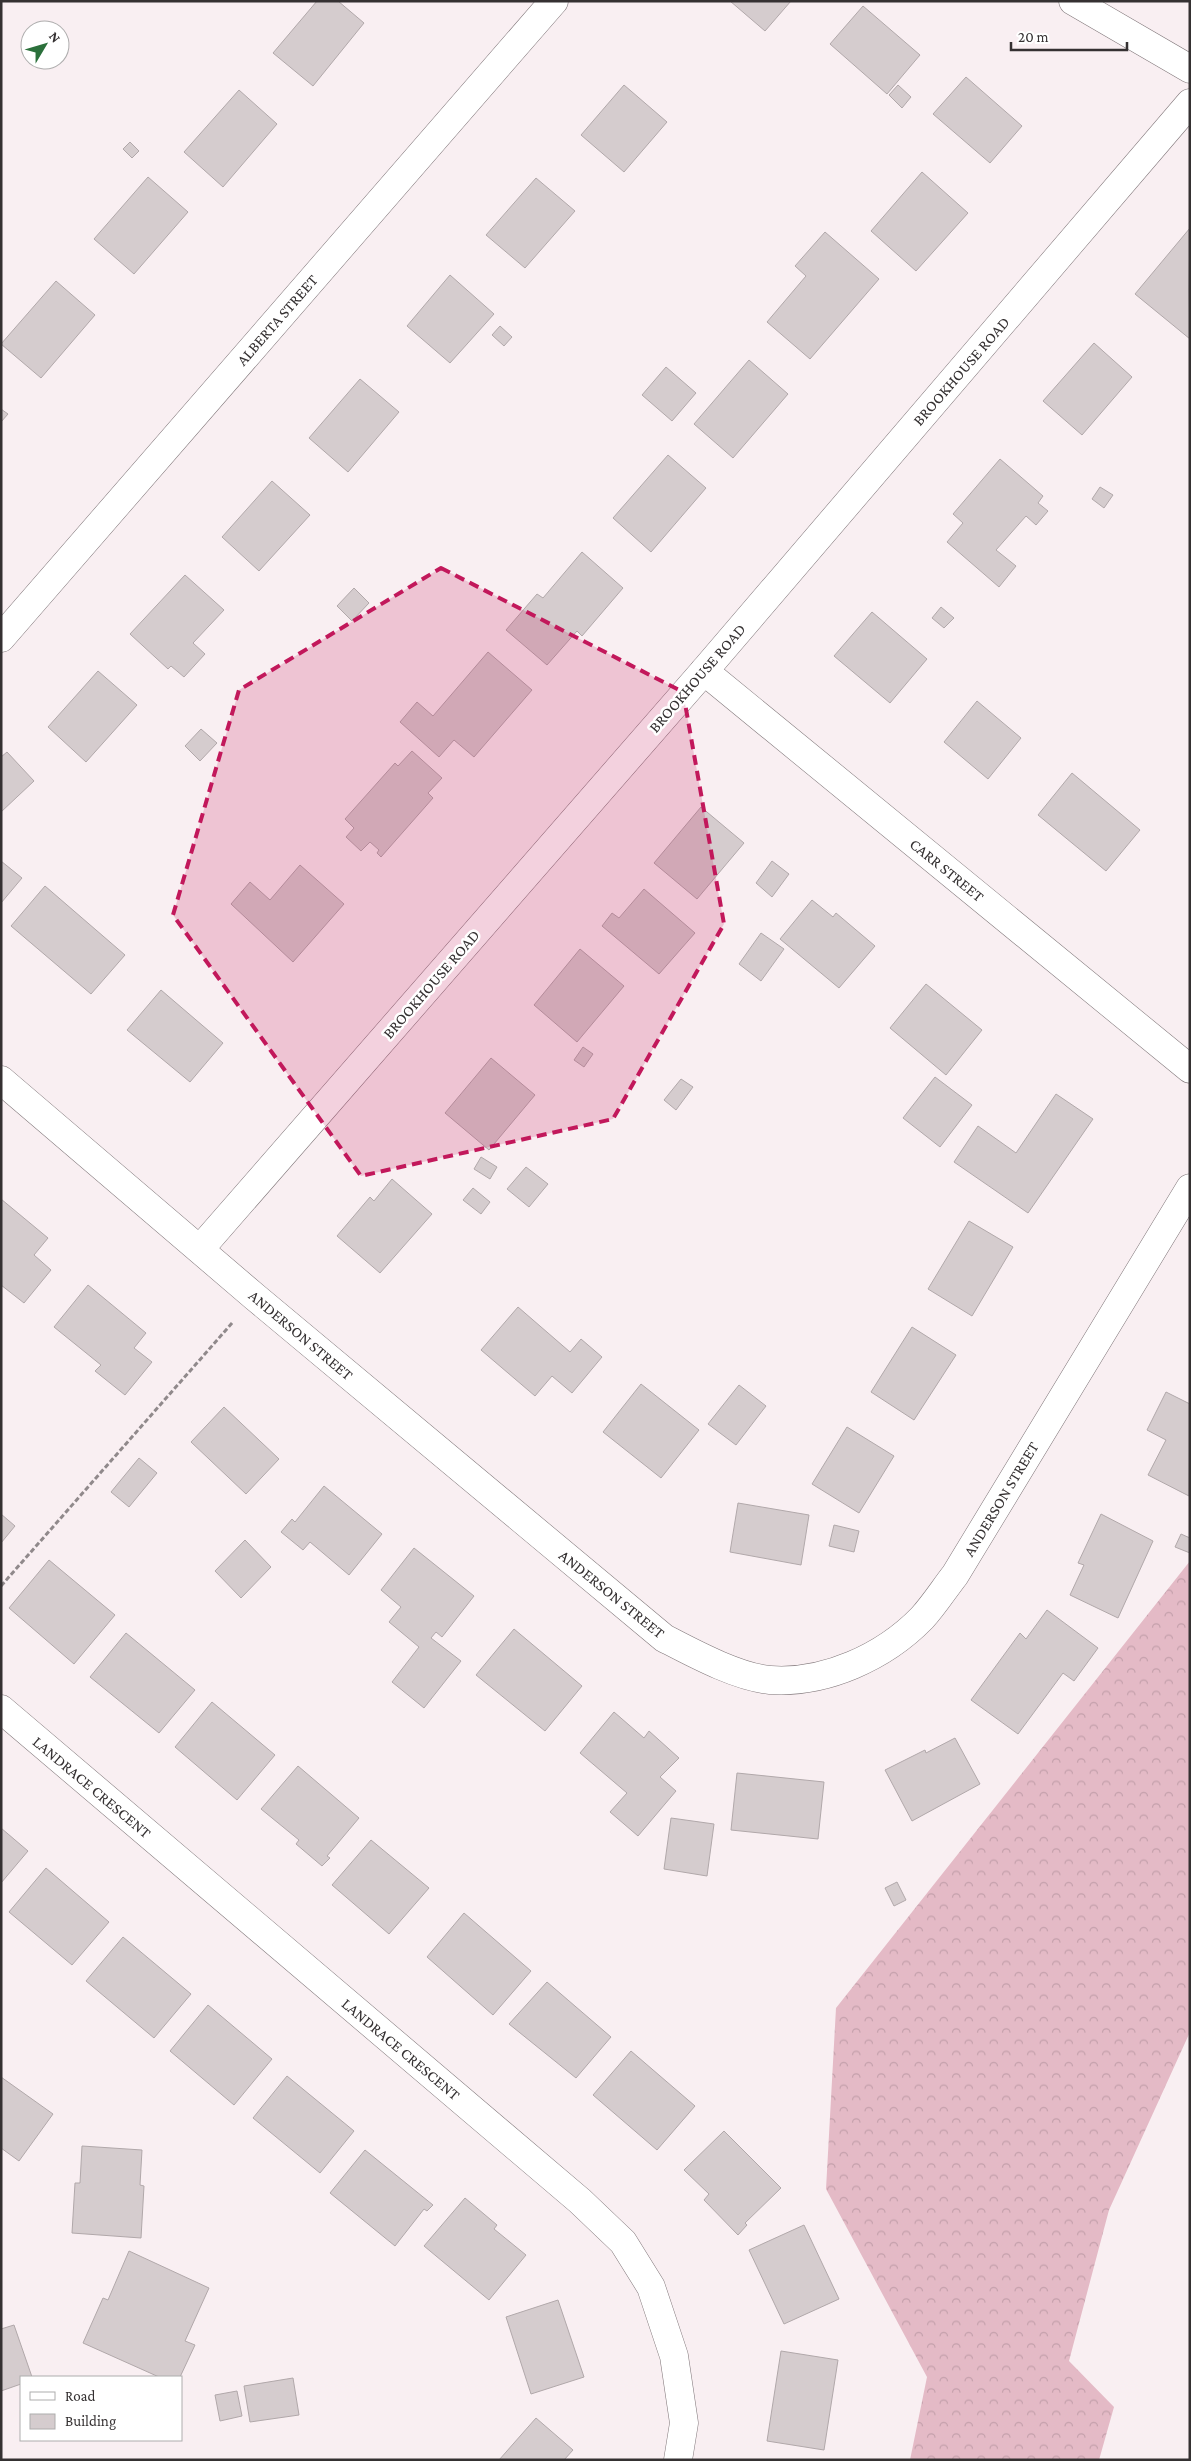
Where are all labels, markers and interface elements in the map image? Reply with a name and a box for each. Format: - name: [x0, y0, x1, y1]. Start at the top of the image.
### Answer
- north arrow: [20, 20, 70, 70]
- scale bar: [1011, 20, 1127, 52]
- text: N: [46, 28, 65, 46]
- text: 20 m: [1018, 29, 1049, 45]
- street label: ALBERTA STREET: [233, 271, 321, 369]
- street label: BROOKHOUSE ROAD: [909, 313, 1013, 429]
- street label: BROOKHOUSE ROAD: [645, 620, 749, 736]
- street label: CARR STREET: [907, 835, 988, 905]
- street label: BROOKHOUSE ROAD: [379, 926, 483, 1042]
- street label: ANDERSON STREET: [246, 1287, 357, 1384]
- street label: ANDERSON STREET: [960, 1438, 1042, 1559]
- street label: ANDERSON STREET: [556, 1546, 668, 1642]
- street label: LANDRACE CRESCENT: [30, 1733, 155, 1841]
- street label: LANDRACE CRESCENT: [339, 1995, 464, 2103]
- legend: [20, 2376, 182, 2441]
- text: Road: [65, 2388, 96, 2404]
- text: Building: [65, 2413, 116, 2430]

